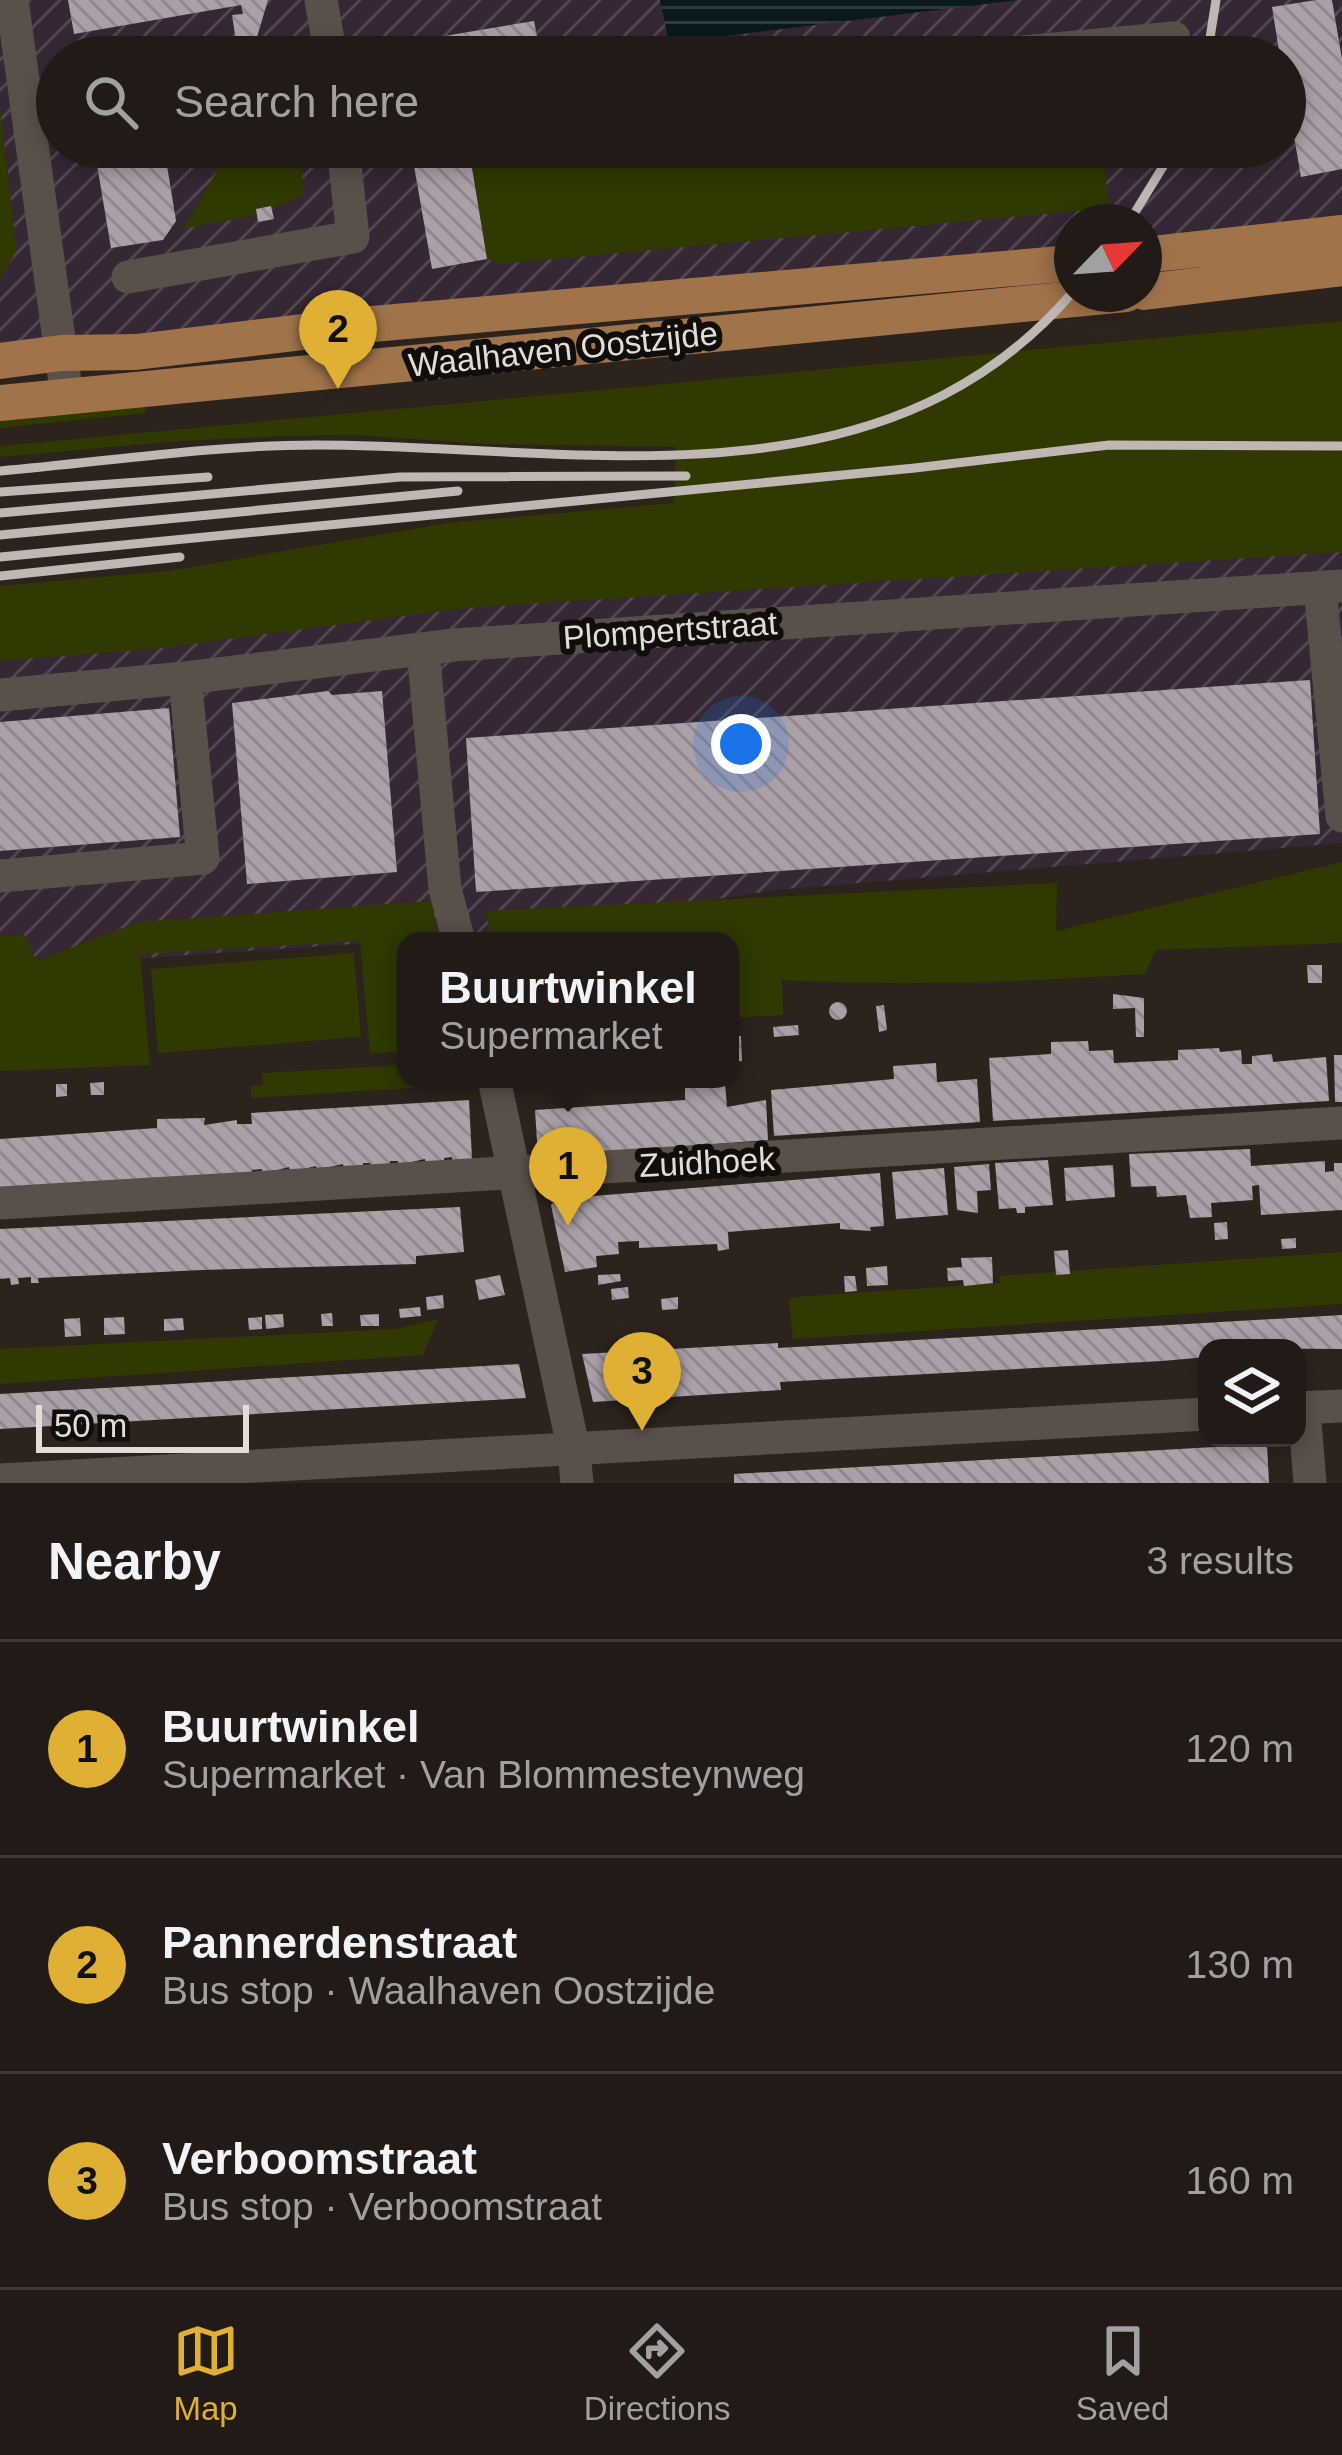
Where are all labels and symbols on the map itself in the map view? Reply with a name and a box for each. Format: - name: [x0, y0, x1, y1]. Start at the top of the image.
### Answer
- north arrow: [1054, 204, 1162, 312]
- pin: 2: [299, 290, 377, 389]
- street label: Waalhaven Oostzijde: [407, 314, 719, 384]
- street label: Plompertstraat: [562, 604, 778, 656]
- your location: [711, 714, 771, 774]
- pin: 1: [529, 1127, 607, 1226]
- street label: Zuidhoek: [638, 1140, 776, 1184]
- pin: 3: [603, 1332, 681, 1431]
- scale bar: [36, 1399, 249, 1452]

